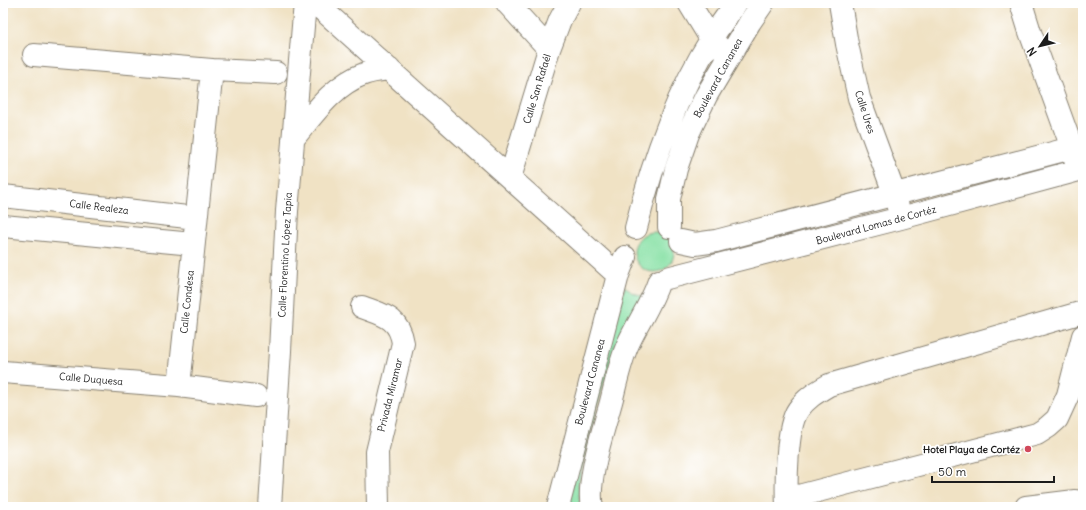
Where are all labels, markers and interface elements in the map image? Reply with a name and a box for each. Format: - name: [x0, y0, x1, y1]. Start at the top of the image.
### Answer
- north arrow: [1020, 26, 1060, 66]
- street label: Boulevard Cananea: [691, 36, 745, 120]
- text: N: [1024, 45, 1040, 59]
- street label: Calle San Rafaél: [520, 53, 554, 125]
- street label: Calle Ures: [852, 89, 878, 136]
- street label: Calle Florentino López Tapia: [275, 192, 295, 318]
- street label: Calle Realeza: [69, 197, 130, 217]
- street label: Boulevard Lomas de Cortéz: [814, 203, 938, 247]
- street label: Calle Condesa: [177, 269, 197, 334]
- street label: Boulevard Cananea: [572, 337, 608, 427]
- street label: Privada Miramar: [375, 357, 405, 433]
- street label: Calle Duquesa: [58, 370, 124, 388]
- place label: Hotel Playa de Cortéz: [923, 443, 1020, 456]
- marker: Hotel Playa de Cortéz: [1023, 444, 1033, 454]
- scale bar: [932, 458, 1054, 484]
- text: 50 m: [938, 464, 967, 479]

